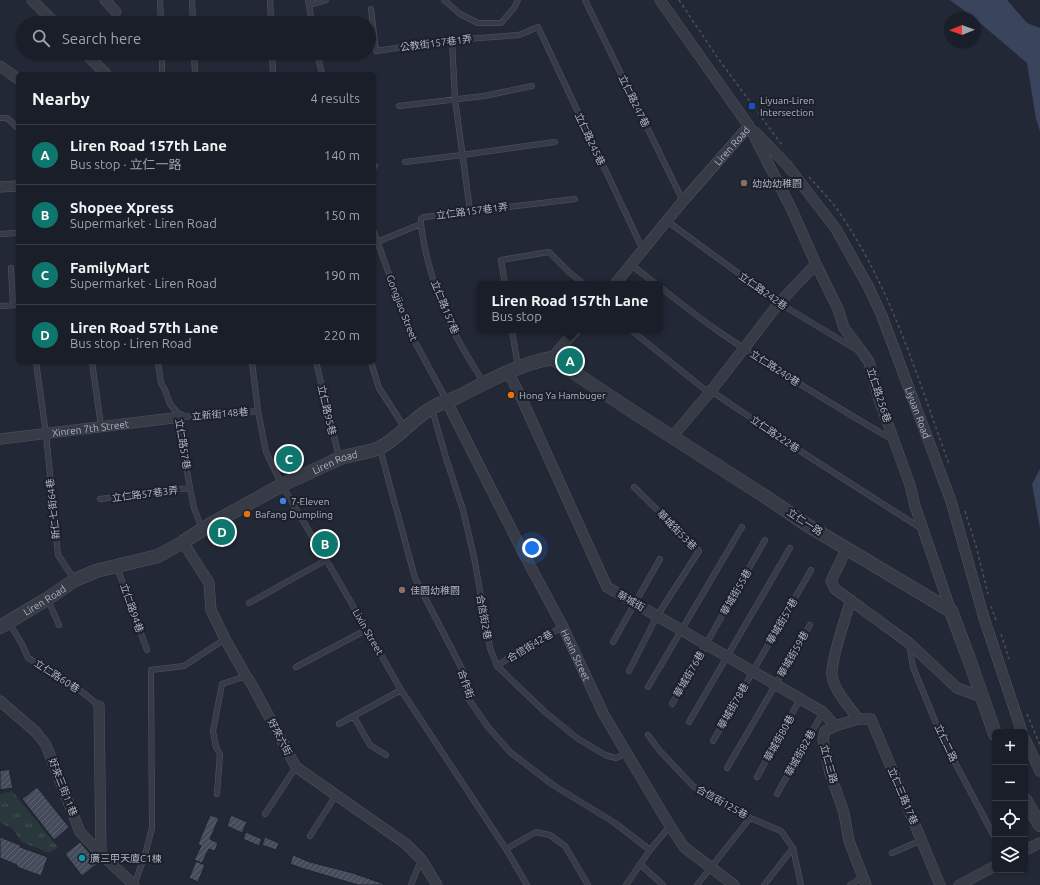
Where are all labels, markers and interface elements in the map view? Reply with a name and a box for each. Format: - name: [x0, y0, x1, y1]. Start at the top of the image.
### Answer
- north arrow: [944, 12, 980, 48]
- search box: [16, 16, 376, 60]
- icon: search: [30, 27, 52, 49]
- text: Search here: [62, 30, 141, 47]
- street label: 公教街157巷1弄: [399, 33, 473, 53]
- street label: 立仁路247巷: [617, 73, 651, 129]
- text: Nearby: [32, 89, 90, 108]
- text: 4 results: [310, 91, 360, 105]
- place label: Liyuan-Liren Intersection: [760, 95, 814, 118]
- marker: Liyuan-Liren Intersection: [747, 101, 757, 111]
- street label: 立仁路245巷: [573, 111, 607, 167]
- street label: Liren Road: [712, 124, 752, 167]
- text: Liren Road 157th Lane: [70, 137, 227, 154]
- text: A: [40, 148, 50, 162]
- text: 140 m: [324, 148, 360, 162]
- text: Bus stop · 立仁一路: [70, 157, 181, 171]
- marker: 幼幼幼稚園: [739, 178, 749, 188]
- place label: 幼幼幼稚園: [752, 178, 802, 189]
- text: Shopee Xpress: [70, 199, 174, 216]
- street label: 立仁路157巷1弄: [435, 201, 509, 221]
- text: B: [41, 208, 49, 222]
- text: 150 m: [324, 208, 360, 222]
- text: Supermarket · Liren Road: [70, 216, 217, 230]
- text: FamilyMart: [70, 259, 150, 276]
- text: C: [41, 268, 49, 282]
- text: 190 m: [324, 268, 360, 282]
- street label: 立仁路242巷: [737, 270, 789, 312]
- street label: Gongjiao Street: [384, 273, 420, 343]
- text: Supermarket · Liren Road: [70, 276, 217, 290]
- street label: 立仁路157巷: [429, 279, 461, 335]
- popup: [477, 281, 663, 333]
- text: Liren Road 157th Lane: [492, 292, 648, 309]
- text: Bus stop: [492, 309, 542, 323]
- text: Liren Road 57th Lane: [70, 319, 218, 336]
- text: D: [40, 328, 50, 342]
- text: 220 m: [324, 328, 360, 342]
- text: Bus stop · Liren Road: [70, 336, 192, 350]
- pin: A: [557, 346, 583, 376]
- street label: 立仁路240巷: [748, 348, 802, 388]
- street label: 立仁路256巷: [865, 366, 893, 424]
- street label: 立仁路95巷: [316, 384, 338, 436]
- street label: Liyuan Road: [903, 385, 933, 440]
- marker: Hong Ya Hambuger: [506, 390, 516, 400]
- place label: Hong Ya Hambuger: [519, 390, 606, 401]
- street label: 立新街148巷: [191, 406, 249, 422]
- street label: 立仁路222巷: [748, 414, 802, 454]
- street label: Xinren 7th Street: [51, 418, 129, 438]
- street label: 立仁路57巷: [174, 418, 192, 470]
- pin: C: [276, 444, 302, 474]
- street label: Liren Road: [311, 448, 359, 476]
- street label: 新仁七街64巷: [44, 478, 62, 540]
- street label: 立仁路57巷3弄: [111, 484, 179, 504]
- marker: 7-Eleven: [278, 496, 288, 506]
- place label: 7-Eleven: [291, 496, 329, 507]
- street label: 立仁一路: [785, 506, 825, 538]
- street label: 華城街53巷: [655, 508, 699, 552]
- marker: Bafang Dumpling: [242, 509, 252, 519]
- place label: Bafang Dumpling: [255, 509, 333, 520]
- pin: D: [209, 517, 235, 547]
- pin: B: [312, 529, 338, 559]
- your location: [522, 538, 542, 558]
- street label: 華城街55巷: [718, 567, 754, 617]
- street label: Liren Road: [21, 582, 68, 617]
- street label: 立仁路94巷: [118, 582, 146, 634]
- marker: 佳園幼稚園: [397, 585, 407, 595]
- place label: 佳園幼稚園: [410, 585, 460, 596]
- street label: 華城街: [615, 589, 647, 613]
- street label: 合信街2巷: [475, 594, 493, 640]
- street label: 華城街57巷: [764, 596, 800, 646]
- street label: Lixin Street: [351, 607, 386, 657]
- street label: Hexin Street: [559, 627, 593, 683]
- street label: 合信街42巷: [505, 628, 555, 664]
- street label: 華城街59巷: [775, 629, 811, 679]
- street label: 華城街76巷: [671, 649, 707, 699]
- street label: 立仁路60巷: [33, 657, 81, 695]
- street label: 合作街: [456, 668, 476, 700]
- street label: 華城街78巷: [715, 681, 751, 731]
- street label: 華城街80巷: [762, 713, 796, 763]
- street label: 好來六街: [266, 717, 294, 757]
- street label: 立仁二路: [933, 723, 959, 763]
- street label: 華城街82巷: [783, 728, 817, 778]
- map controls: [992, 729, 1028, 873]
- button: +: [992, 729, 1028, 765]
- street label: 立仁三路: [819, 743, 839, 785]
- street label: 好來三街11巷: [47, 756, 79, 818]
- button: −: [992, 765, 1028, 801]
- street label: 立仁三路17巷: [886, 766, 920, 826]
- street label: 合信街125巷: [694, 783, 750, 821]
- button: locate: [992, 801, 1028, 837]
- button: layers: [992, 837, 1028, 873]
- marker: 廣三甲天廈C1棟: [77, 853, 87, 863]
- place label: 廣三甲天廈C1棟: [90, 853, 162, 864]

